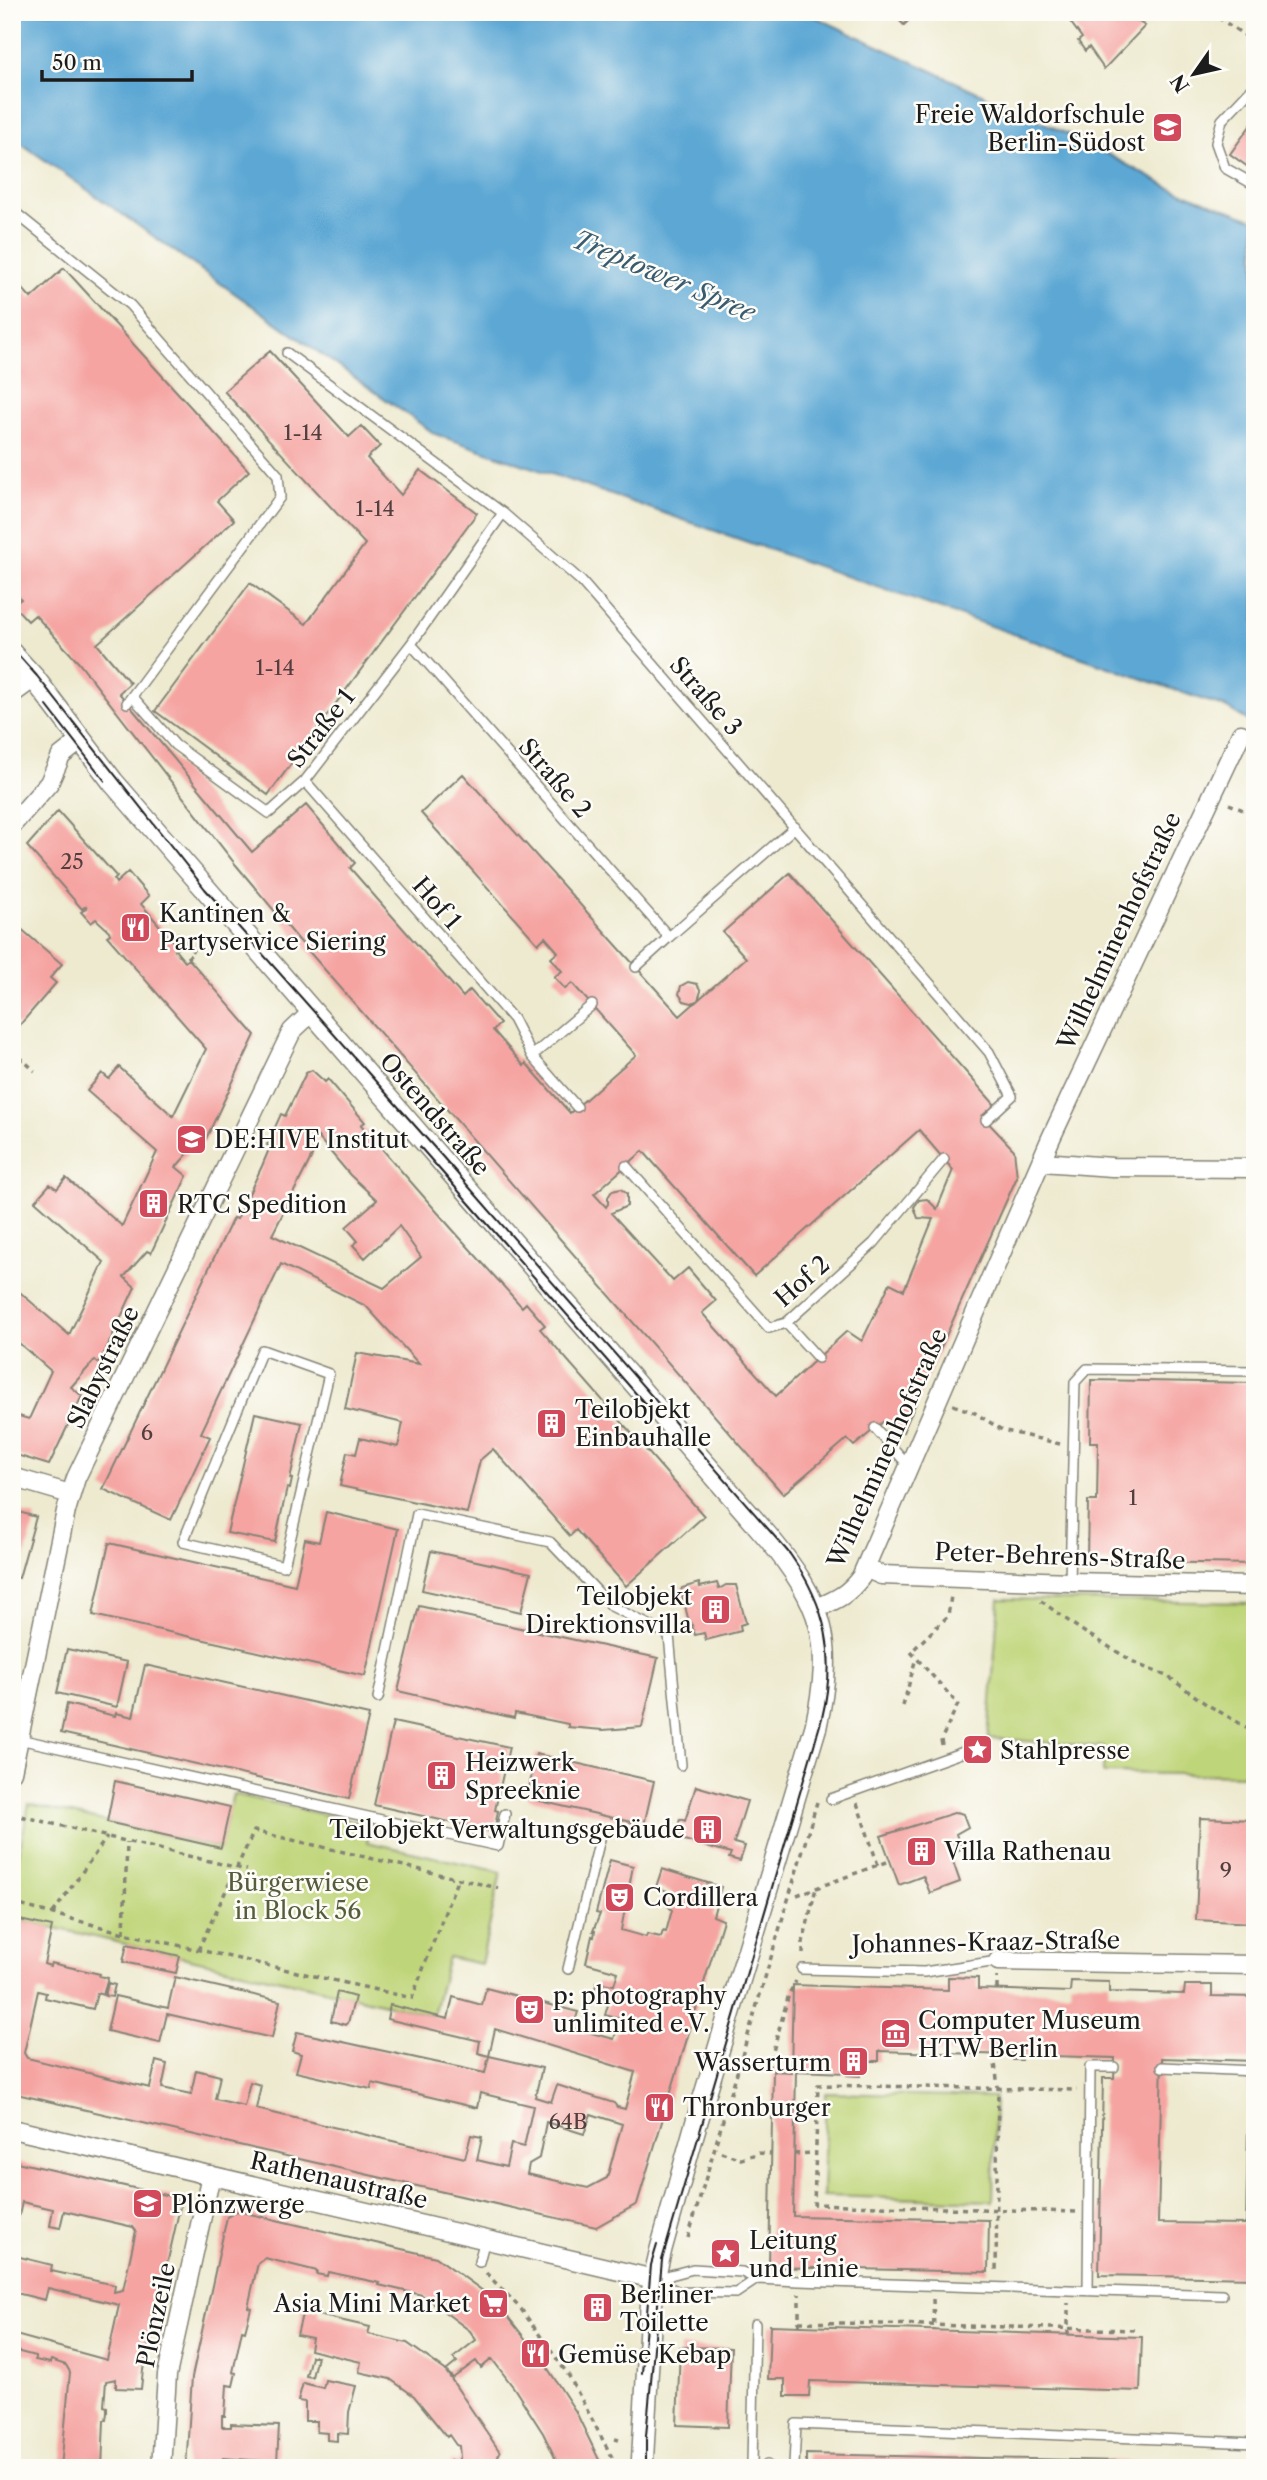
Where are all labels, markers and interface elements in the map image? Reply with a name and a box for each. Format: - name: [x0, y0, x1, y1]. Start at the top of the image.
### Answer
- scale bar: [42, 38, 192, 82]
- north arrow: [1158, 38, 1228, 108]
- text: 50 m: [52, 50, 102, 75]
- text: N: [1166, 70, 1194, 97]
- place label: Freie Waldorfschule Berlin-Südost: [915, 100, 1146, 157]
- school or university icon: Freie Waldorfschule Berlin-Südost: [1151, 111, 1185, 145]
- water label: Treptower Spree: [568, 223, 761, 329]
- house number: 1-14: [283, 420, 323, 445]
- house number: 1-14: [355, 496, 395, 521]
- street label: Straße 3: [664, 651, 748, 741]
- house number: 1-14: [255, 655, 295, 680]
- street label: Straße 1: [281, 683, 361, 773]
- street label: Straße 2: [513, 732, 597, 824]
- street label: Wilhelminenhofstraße: [1051, 807, 1187, 1056]
- house number: 25: [60, 849, 84, 874]
- street label: Hof 1: [406, 871, 468, 935]
- place label: Kantinen & Partyservice Siering: [159, 899, 386, 956]
- restaurant icon: Kantinen & Partyservice Siering: [119, 910, 153, 944]
- street label: Ostendstraße: [374, 1047, 496, 1181]
- school or university icon: DE:HIVE Institut: [174, 1122, 208, 1156]
- place label: DE:HIVE Institut: [214, 1125, 409, 1154]
- building icon: RTC Spedition: [137, 1187, 171, 1221]
- place label: RTC Spedition: [177, 1190, 347, 1219]
- street label: Hof 2: [769, 1249, 835, 1313]
- street label: Slabystraße: [61, 1301, 145, 1433]
- street label: Wilhelminenhofstraße: [821, 1324, 953, 1573]
- place label: Teilobjekt Einbauhalle: [575, 1395, 711, 1452]
- building icon: Teilobjekt Einbauhalle: [535, 1406, 569, 1440]
- house number: 6: [141, 1420, 153, 1445]
- house number: 1: [1129, 1485, 1138, 1510]
- street label: Peter-Behrens-Straße: [934, 1537, 1186, 1575]
- place label: Teilobjekt Direktionsvilla: [525, 1582, 693, 1639]
- building icon: Teilobjekt Direktionsvilla: [698, 1593, 732, 1627]
- place icon: Stahlpresse: [960, 1733, 994, 1767]
- place label: Stahlpresse: [1000, 1736, 1130, 1765]
- place label: Heizwerk Spreeknie: [465, 1748, 580, 1805]
- building icon: Heizwerk Spreeknie: [425, 1759, 459, 1793]
- building icon: Teilobjekt Verwaltungsgebäude: [691, 1812, 725, 1846]
- place label: Teilobjekt Verwaltungsgebäude: [329, 1815, 685, 1844]
- building icon: Villa Rathenau: [904, 1834, 938, 1868]
- place label: Villa Rathenau: [943, 1837, 1111, 1866]
- house number: 9: [1220, 1858, 1232, 1883]
- park label: Bürgerwiese in Block 56: [227, 1868, 369, 1925]
- theatre icon: Cordillera: [603, 1880, 637, 1914]
- place label: Cordillera: [643, 1883, 759, 1912]
- street label: Johannes-Kraaz-Straße: [848, 1925, 1120, 1959]
- place label: p: photography unlimited e.V.: [553, 1981, 727, 2038]
- theatre icon: p: photography unlimited e.V.: [513, 1992, 547, 2026]
- place label: Computer Museum HTW Berlin: [918, 2006, 1141, 2063]
- museum icon: Computer Museum HTW Berlin: [878, 2017, 912, 2051]
- building icon: Wasserturm: [837, 2045, 871, 2079]
- place label: Wasserturm: [693, 2048, 831, 2077]
- restaurant icon: Thronburger: [643, 2090, 677, 2124]
- place label: Thronburger: [683, 2093, 831, 2122]
- house number: 64B: [548, 2109, 588, 2134]
- street label: Rathenaustraße: [247, 2145, 431, 2215]
- school or university icon: Plönzwerge: [131, 2187, 165, 2221]
- place label: Plönzwerge: [171, 2190, 305, 2219]
- place label: Leitung und Linie: [749, 2226, 859, 2283]
- place icon: Leitung und Linie: [709, 2237, 743, 2271]
- street label: Plönzeile: [131, 2260, 181, 2370]
- place label: Berliner Toilette: [620, 2280, 713, 2337]
- supermarket icon: Asia Mini Market: [476, 2286, 510, 2320]
- place label: Asia Mini Market: [273, 2289, 471, 2318]
- building icon: Berliner Toilette: [580, 2291, 614, 2325]
- restaurant icon: Gemüse Kebap: [518, 2337, 552, 2371]
- place label: Gemüse Kebap: [558, 2340, 731, 2369]

